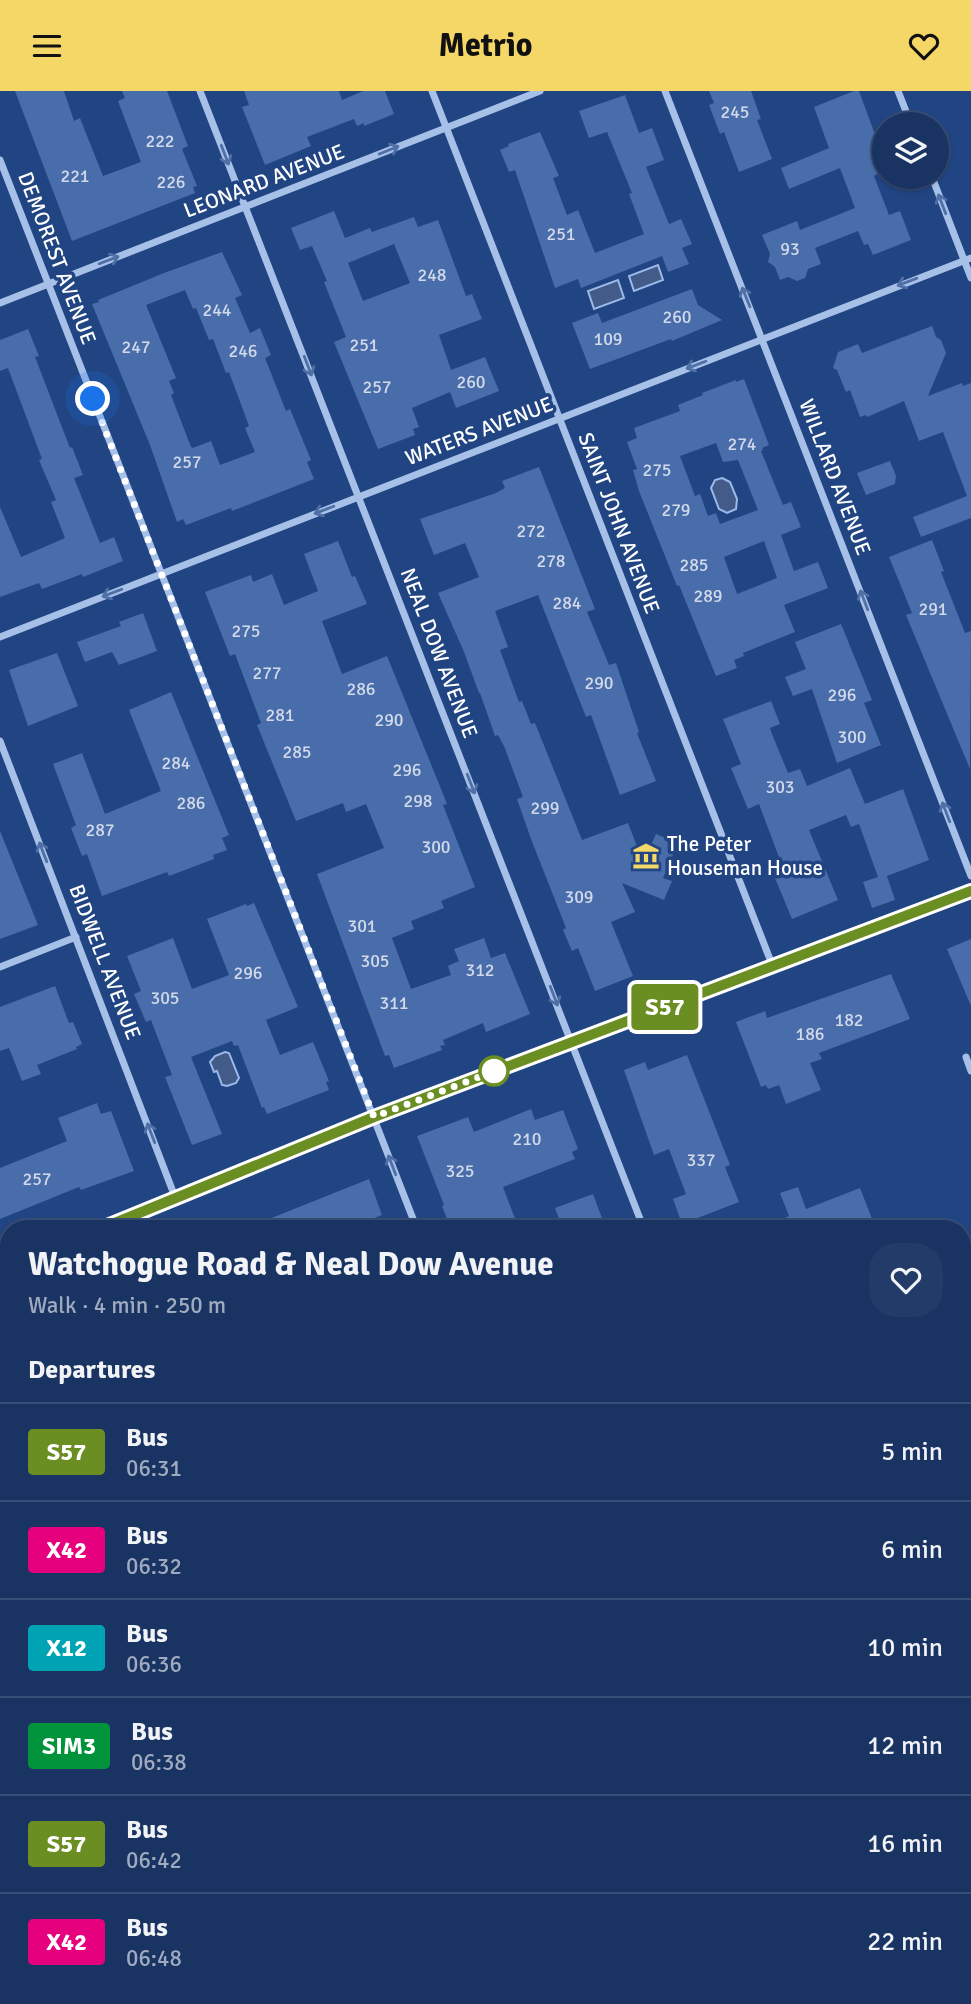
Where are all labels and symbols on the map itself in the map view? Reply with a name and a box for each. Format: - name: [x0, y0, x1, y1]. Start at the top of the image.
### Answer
- house number: 245: [720, 101, 750, 123]
- house number: 222: [145, 130, 175, 152]
- street label: LEONARD AVENUE: [180, 138, 348, 224]
- one-way arrow: [220, 143, 232, 165]
- one-way arrow: [378, 143, 400, 156]
- house number: 221: [60, 165, 90, 187]
- street label: DEMOREST AVENUE: [12, 168, 102, 348]
- house number: 226: [156, 171, 186, 193]
- one-way arrow: [935, 194, 948, 216]
- house number: 251: [546, 223, 576, 245]
- house number: 93: [780, 238, 800, 260]
- one-way arrow: [98, 253, 120, 266]
- house number: 248: [417, 264, 447, 286]
- one-way arrow: [897, 277, 919, 290]
- one-way arrow: [738, 287, 751, 308]
- house number: 244: [202, 299, 232, 321]
- house number: 260: [662, 306, 692, 328]
- house number: 109: [593, 328, 623, 350]
- house number: 251: [349, 334, 379, 356]
- house number: 247: [121, 336, 151, 358]
- house number: 246: [228, 340, 258, 362]
- one-way arrow: [302, 355, 315, 377]
- one-way arrow: [685, 360, 707, 373]
- house number: 260: [456, 371, 486, 393]
- house number: 257: [362, 376, 392, 398]
- your location: [75, 381, 110, 416]
- street label: WATERS AVENUE: [402, 391, 556, 471]
- street label: WILLARD AVENUE: [793, 395, 877, 559]
- street label: SAINT JOHN AVENUE: [572, 429, 666, 617]
- house number: 274: [727, 433, 757, 455]
- house number: 257: [172, 451, 202, 473]
- house number: 275: [642, 459, 672, 481]
- house number: 279: [661, 499, 691, 521]
- one-way arrow: [313, 505, 335, 518]
- house number: 272: [516, 520, 546, 542]
- house number: 278: [536, 550, 566, 572]
- house number: 285: [679, 554, 709, 576]
- street label: NEAL DOW AVENUE: [395, 564, 483, 742]
- house number: 289: [693, 585, 723, 607]
- one-way arrow: [101, 588, 123, 601]
- one-way arrow: [857, 590, 869, 612]
- house number: 284: [552, 592, 582, 614]
- house number: 291: [918, 598, 948, 620]
- house number: 275: [231, 620, 261, 642]
- house number: 277: [252, 662, 282, 684]
- house number: 290: [584, 672, 614, 694]
- house number: 286: [346, 678, 376, 700]
- house number: 296: [827, 684, 857, 706]
- house number: 281: [265, 704, 295, 726]
- house number: 290: [374, 709, 404, 731]
- house number: 300: [837, 726, 867, 748]
- house number: 285: [282, 741, 312, 763]
- house number: 284: [161, 752, 191, 774]
- house number: 296: [392, 759, 422, 781]
- one-way arrow: [465, 772, 478, 794]
- house number: 303: [765, 776, 795, 798]
- house number: 298: [403, 790, 433, 812]
- house number: 286: [176, 792, 206, 814]
- house number: 299: [530, 797, 560, 819]
- one-way arrow: [939, 802, 952, 824]
- house number: 287: [85, 819, 115, 841]
- place label: The Peter Houseman House: [667, 831, 823, 881]
- house number: 300: [421, 836, 451, 858]
- museum icon: The Peter Houseman House: [631, 841, 661, 871]
- one-way arrow: [36, 842, 49, 863]
- street label: BIDWELL AVENUE: [63, 881, 147, 1043]
- house number: 309: [564, 886, 594, 908]
- house number: 301: [347, 915, 377, 937]
- house number: 305: [360, 950, 390, 972]
- house number: 312: [465, 959, 495, 981]
- house number: 296: [233, 962, 263, 984]
- one-way arrow: [548, 984, 561, 1006]
- line badge: S57: [625, 984, 705, 1030]
- house number: 305: [150, 987, 180, 1009]
- house number: 311: [379, 992, 409, 1014]
- house number: 182: [834, 1009, 864, 1031]
- house number: 186: [795, 1023, 825, 1045]
- unlabelled marker: [479, 1056, 509, 1086]
- one-way arrow: [144, 1123, 156, 1144]
- house number: 210: [512, 1128, 542, 1150]
- house number: 337: [686, 1149, 716, 1171]
- one-way arrow: [385, 1155, 398, 1176]
- house number: 325: [445, 1160, 475, 1182]
- house number: 257: [22, 1168, 52, 1190]

